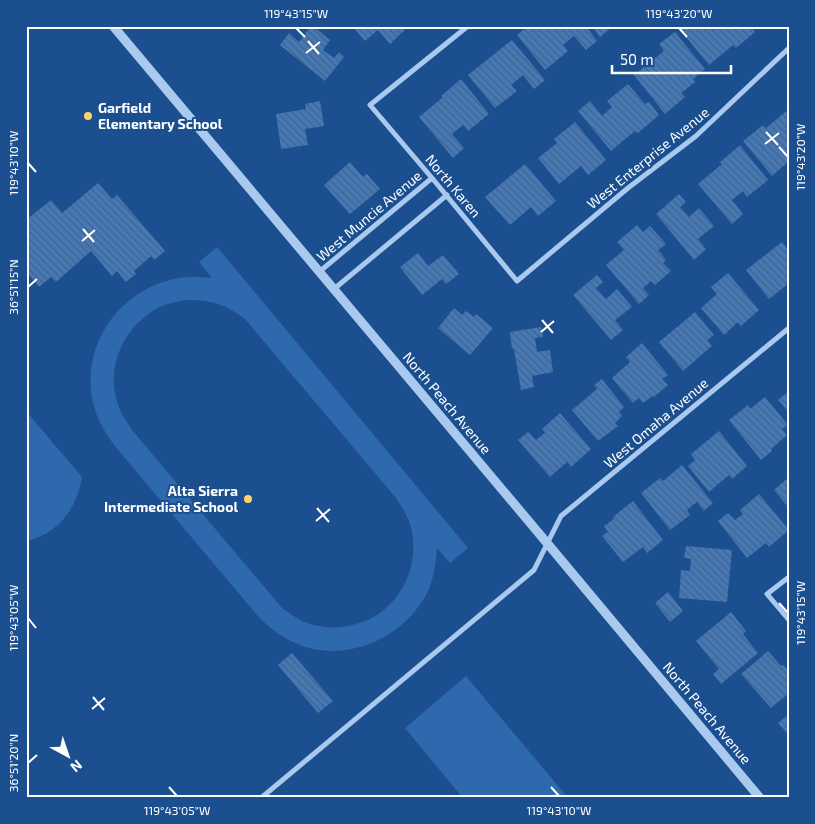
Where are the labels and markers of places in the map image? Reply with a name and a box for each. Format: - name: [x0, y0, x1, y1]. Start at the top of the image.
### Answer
- place label: Garfield Elementary School: [98, 99, 223, 132]
- marker: Garfield Elementary School: [82, 110, 94, 122]
- place label: Alta Sierra Intermediate School: [104, 482, 238, 515]
- marker: Alta Sierra Intermediate School: [242, 493, 254, 505]

